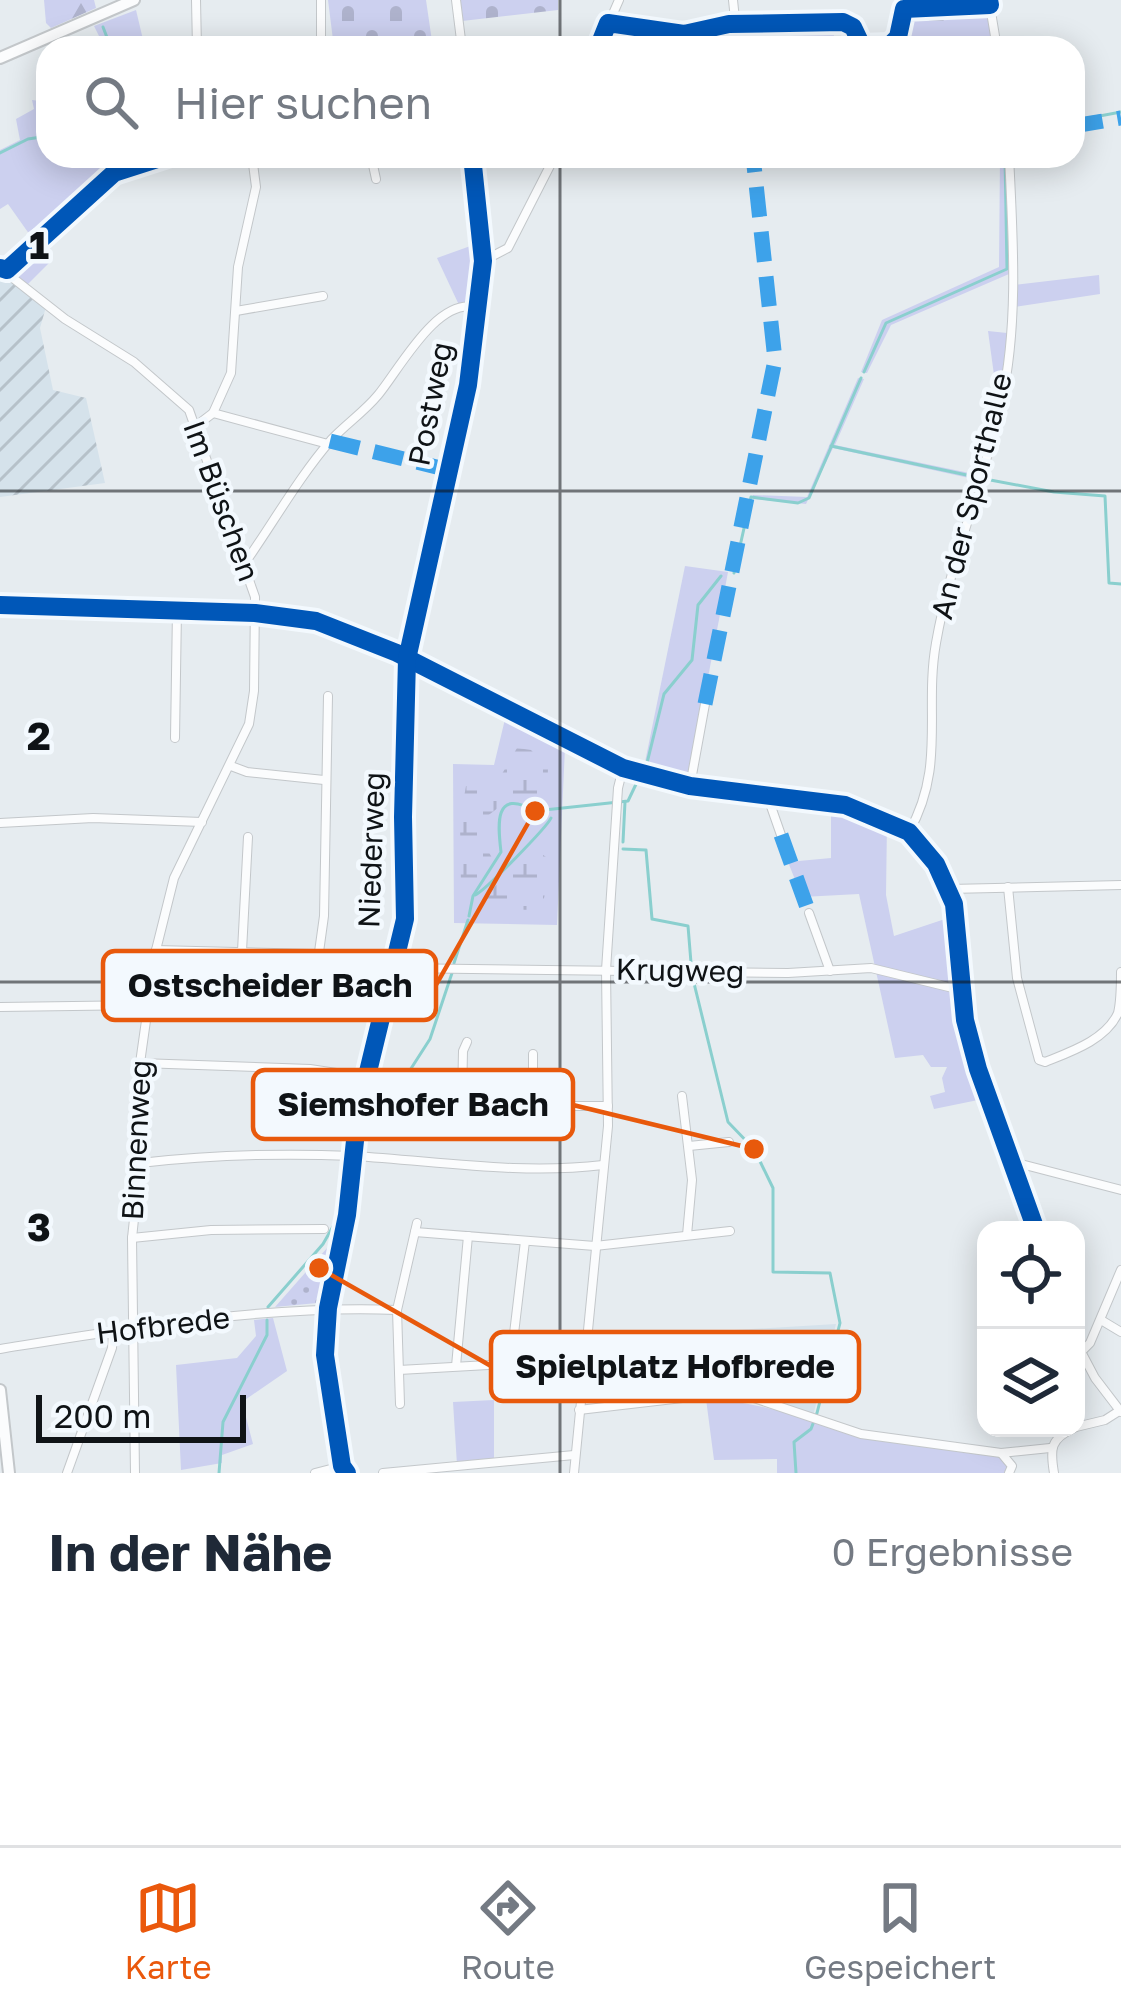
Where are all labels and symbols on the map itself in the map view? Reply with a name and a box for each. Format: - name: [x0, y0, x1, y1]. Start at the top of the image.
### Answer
- text: 1: [29, 221, 49, 268]
- street label: Postweg: [400, 339, 460, 469]
- street label: An der Sporthalle: [923, 369, 1019, 623]
- street label: Im Büschen: [176, 415, 268, 586]
- text: 2: [27, 712, 51, 759]
- street label: Niederweg: [350, 771, 392, 929]
- callout: Ostscheider Bach: [103, 951, 436, 1020]
- street label: Krugweg: [615, 951, 745, 989]
- text: Ostscheider Bach: [127, 965, 413, 1004]
- street label: Binnenweg: [114, 1059, 158, 1221]
- callout: Siemshofer Bach: [253, 1070, 573, 1139]
- text: Siemshofer Bach: [277, 1084, 549, 1123]
- text: 3: [27, 1203, 51, 1250]
- street label: Hofbrede: [94, 1299, 232, 1351]
- callout: Spielplatz Hofbrede: [491, 1332, 859, 1401]
- text: Spielplatz Hofbrede: [515, 1346, 835, 1385]
- scale bar: [36, 1389, 246, 1442]

